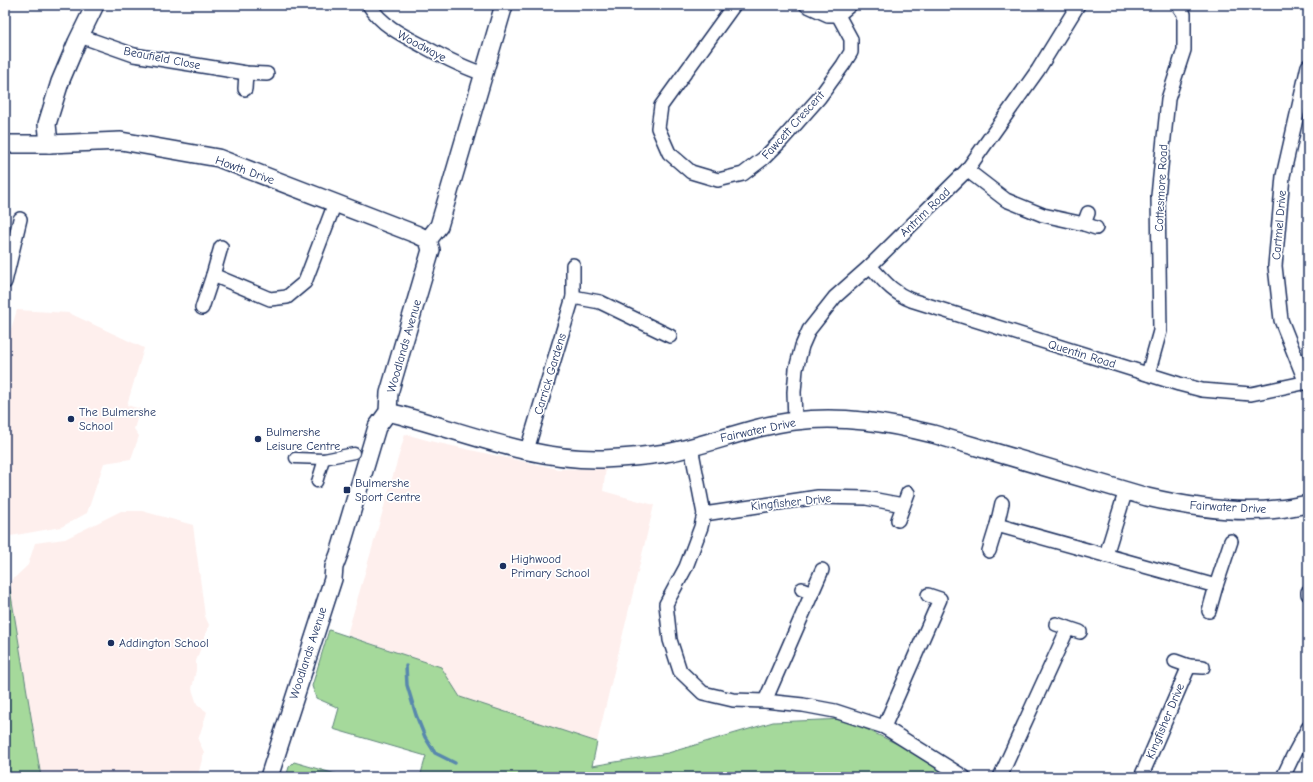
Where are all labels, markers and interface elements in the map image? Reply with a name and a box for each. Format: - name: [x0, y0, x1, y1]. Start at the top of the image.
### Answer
- street label: Woodwaye: [395, 27, 449, 65]
- street label: Beaufield Close: [122, 44, 202, 72]
- street label: Fawcett Crescent: [759, 88, 828, 162]
- street label: Cottesmore Road: [1152, 144, 1170, 232]
- street label: Howth Drive: [214, 153, 276, 187]
- street label: Antrim Road: [897, 185, 953, 239]
- street label: Cartmel Drive: [1269, 189, 1289, 261]
- street label: Woodlands Avenue: [384, 298, 424, 394]
- street label: Carrick Gardens: [531, 331, 569, 417]
- street label: Quentin Road: [1046, 337, 1118, 371]
- place label: The Bulmershe School: [79, 405, 156, 433]
- marker: The Bulmershe School: [66, 414, 76, 424]
- street label: Fairwater Drive: [719, 415, 797, 445]
- place label: Bulmershe Leisure Centre: [266, 425, 340, 453]
- marker: Bulmershe Leisure Centre: [253, 434, 263, 444]
- place label: Bulmershe Sport Centre: [355, 476, 421, 504]
- marker: Bulmershe Sport Centre: [342, 485, 352, 495]
- street label: Kingfisher Drive: [750, 491, 832, 513]
- street label: Fairwater Drive: [1189, 498, 1267, 516]
- place label: Highwood Primary School: [511, 552, 590, 580]
- marker: Highwood Primary School: [498, 561, 508, 571]
- street label: Woodlands Avenue: [286, 605, 330, 701]
- place label: Addington School: [119, 636, 209, 650]
- marker: Addington School: [106, 638, 116, 648]
- street label: Kingfisher Drive: [1143, 681, 1187, 761]

